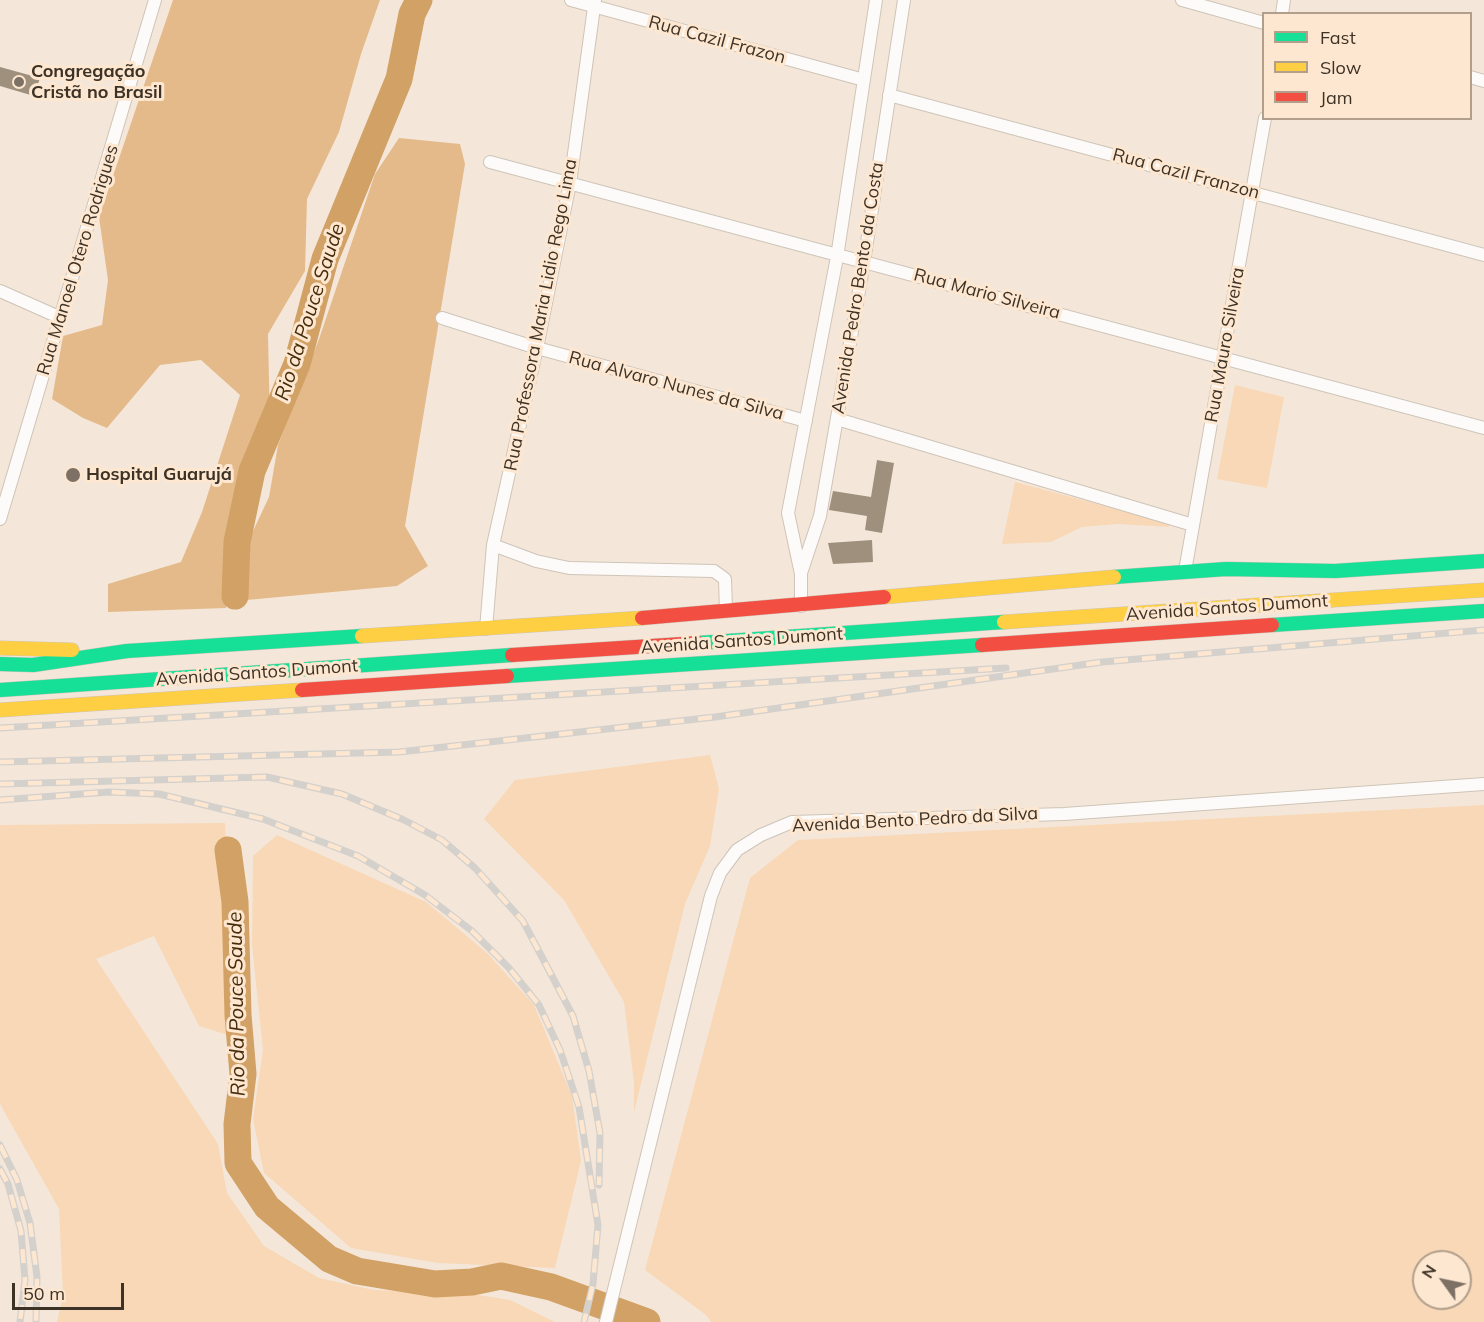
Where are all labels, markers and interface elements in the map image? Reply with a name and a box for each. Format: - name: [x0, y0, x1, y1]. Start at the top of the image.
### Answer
- street label: Rua Cazil Frazon: [646, 11, 788, 69]
- legend: [1262, 12, 1472, 120]
- text: Fast: [1320, 26, 1356, 49]
- text: Slow: [1320, 56, 1361, 79]
- place label: Congregação Cristã no Brasil: [31, 61, 162, 104]
- marker: Congregação Cristã no Brasil: [12, 75, 26, 89]
- text: Jam: [1320, 86, 1353, 109]
- street label: Rua Manoel Otero Rodrigues: [33, 142, 123, 378]
- street label: Rua Cazil Franzon: [1110, 144, 1262, 204]
- street label: Rua Professora Maria Lidio Rego Lima: [500, 157, 582, 473]
- street label: Avenida Pedro Bento da Costa: [827, 161, 889, 415]
- water label: Rio da Pouce Saude: [270, 220, 350, 404]
- street label: Rua Mario Silveira: [911, 264, 1063, 324]
- street label: Rua Mauro Silveira: [1201, 266, 1249, 424]
- street label: Rua Alvaro Nunes da Silva: [566, 347, 786, 425]
- place label: Hospital Guarujá: [86, 464, 232, 486]
- marker: Hospital Guarujá: [64, 466, 82, 484]
- street label: Avenida Santos Dumont: [1125, 590, 1329, 626]
- street label: Avenida Santos Dumont: [640, 623, 844, 659]
- street label: Avenida Santos Dumont: [155, 655, 359, 691]
- street label: Avenida Bento Pedro da Silva: [791, 803, 1039, 837]
- water label: Rio da Pouce Saude: [223, 911, 251, 1097]
- north arrow: [1412, 1250, 1472, 1310]
- text: N: [1417, 1261, 1440, 1282]
- scale bar: [15, 1271, 128, 1309]
- text: 50 m: [23, 1282, 65, 1305]

